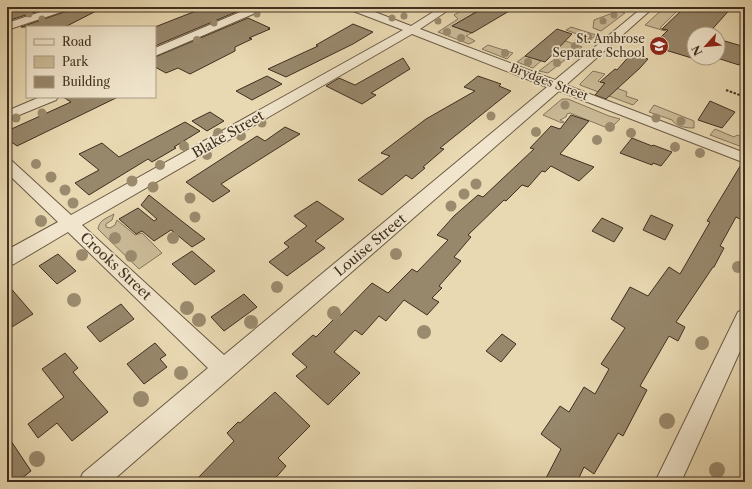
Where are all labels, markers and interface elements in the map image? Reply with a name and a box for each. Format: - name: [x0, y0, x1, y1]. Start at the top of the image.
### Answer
- legend: [26, 26, 156, 98]
- north arrow: [686, 26, 726, 66]
- place label: St. Ambrose Separate School: [553, 31, 645, 60]
- text: Road: [62, 34, 92, 49]
- school or university icon: St. Ambrose Separate School: [648, 35, 670, 57]
- text: N: [688, 43, 705, 58]
- text: Park: [62, 54, 89, 69]
- street label: Brydges Street: [508, 60, 591, 104]
- text: Building: [62, 74, 110, 89]
- street label: Blake Street: [189, 106, 267, 162]
- street label: Louise Street: [331, 210, 410, 280]
- street label: Crooks Street: [76, 228, 156, 304]

